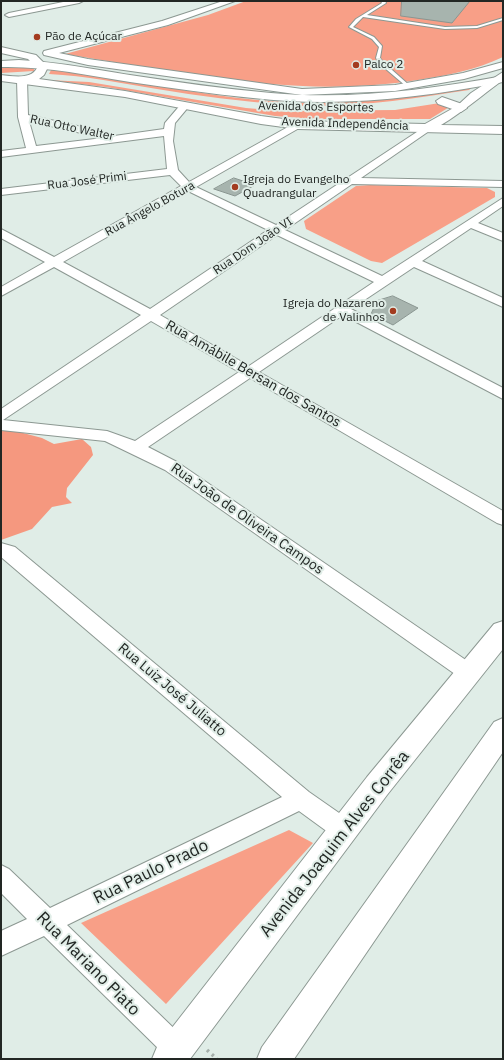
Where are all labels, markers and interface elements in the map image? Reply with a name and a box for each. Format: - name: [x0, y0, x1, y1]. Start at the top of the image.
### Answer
- place label: Pão de Açúcar: [45, 30, 122, 44]
- marker: Pão de Açúcar: [32, 32, 42, 42]
- place label: Palco 2: [364, 58, 404, 72]
- marker: Palco 2: [351, 60, 361, 70]
- street label: Avenida dos Esportes: [258, 99, 374, 115]
- street label: Rua Otto Walter: [29, 112, 115, 144]
- street label: Avenida Independência: [281, 115, 409, 133]
- street label: Rua José Primi: [46, 169, 128, 193]
- place label: Igreja do Evangelho Quadrangular: [243, 173, 349, 201]
- street label: Rua Ângelo Botura: [103, 178, 197, 240]
- marker: Igreja do Evangelho Quadrangular: [230, 182, 240, 192]
- street label: Rua Dom João VI: [211, 214, 295, 278]
- place label: Igreja do Nazareno de Valinhos: [283, 297, 385, 325]
- marker: Igreja do Nazareno de Valinhos: [388, 306, 398, 316]
- street label: Rua Amábile Bersan dos Santos: [162, 317, 344, 431]
- street label: Rua João de Oliveira Campos: [167, 460, 327, 578]
- street label: Rua Luiz José Juliatto: [115, 640, 229, 740]
- street label: Avenida Joaquim Alves Corrêa: [256, 747, 414, 941]
- street label: Rua Paulo Prado: [90, 835, 212, 909]
- street label: Rua Mariano Piato: [32, 908, 144, 1020]

